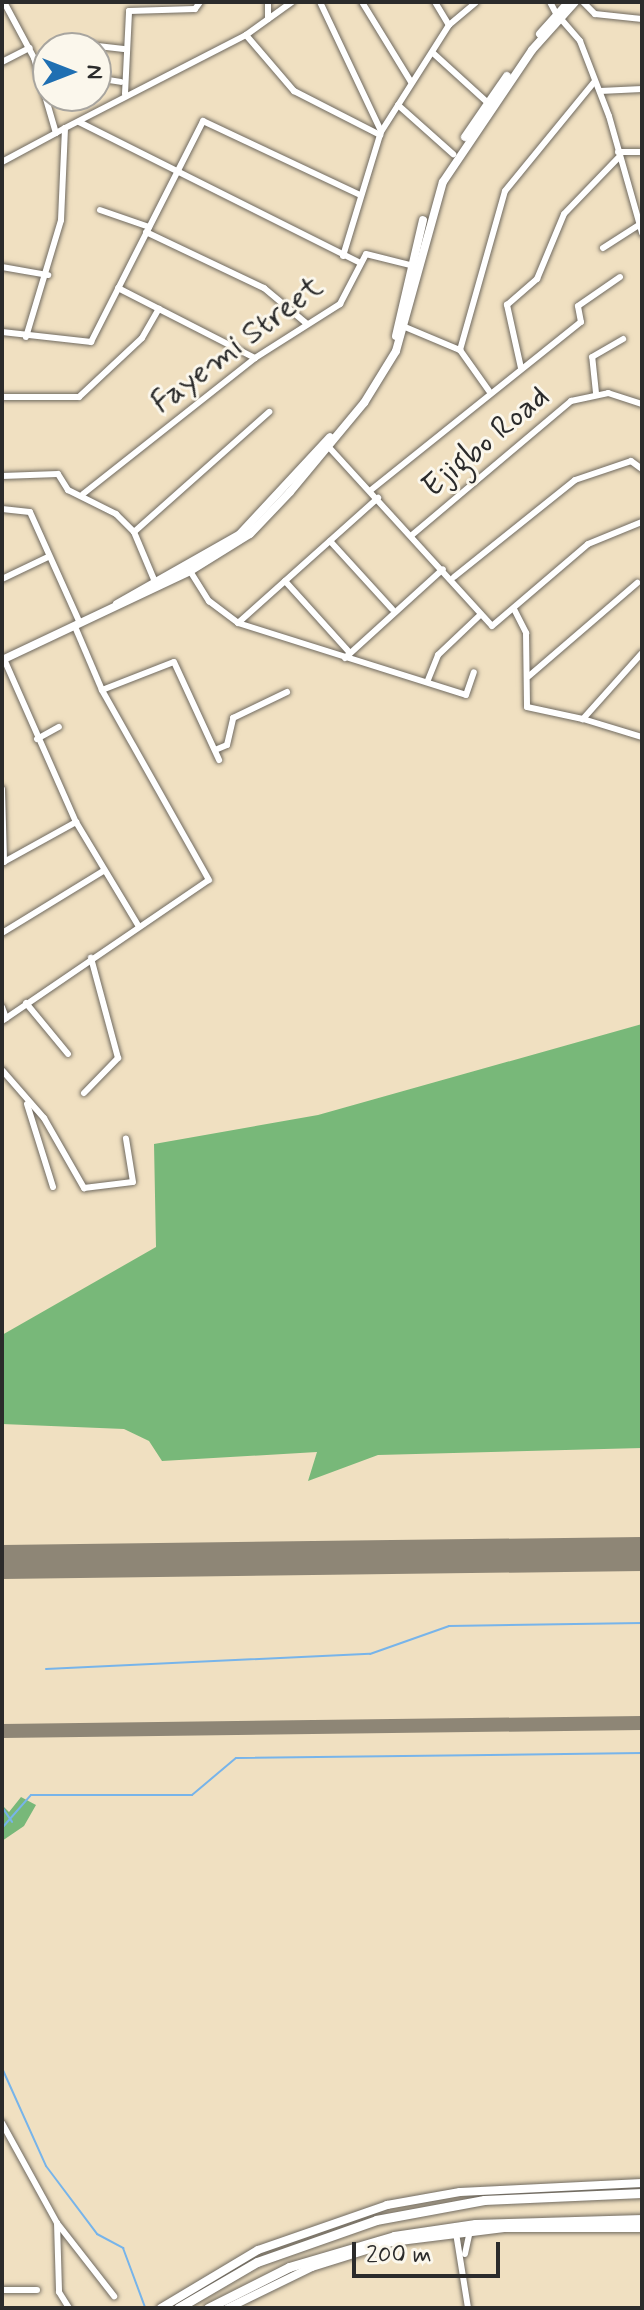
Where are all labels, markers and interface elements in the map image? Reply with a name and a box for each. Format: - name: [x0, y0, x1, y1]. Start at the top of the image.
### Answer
- north arrow: [32, 32, 112, 112]
- text: N: [80, 65, 108, 79]
- street label: Fayemi Street: [143, 268, 331, 422]
- street label: Ejigbo Road: [415, 378, 557, 506]
- scale bar: [356, 2226, 504, 2276]
- text: 200 m: [366, 2240, 432, 2271]

